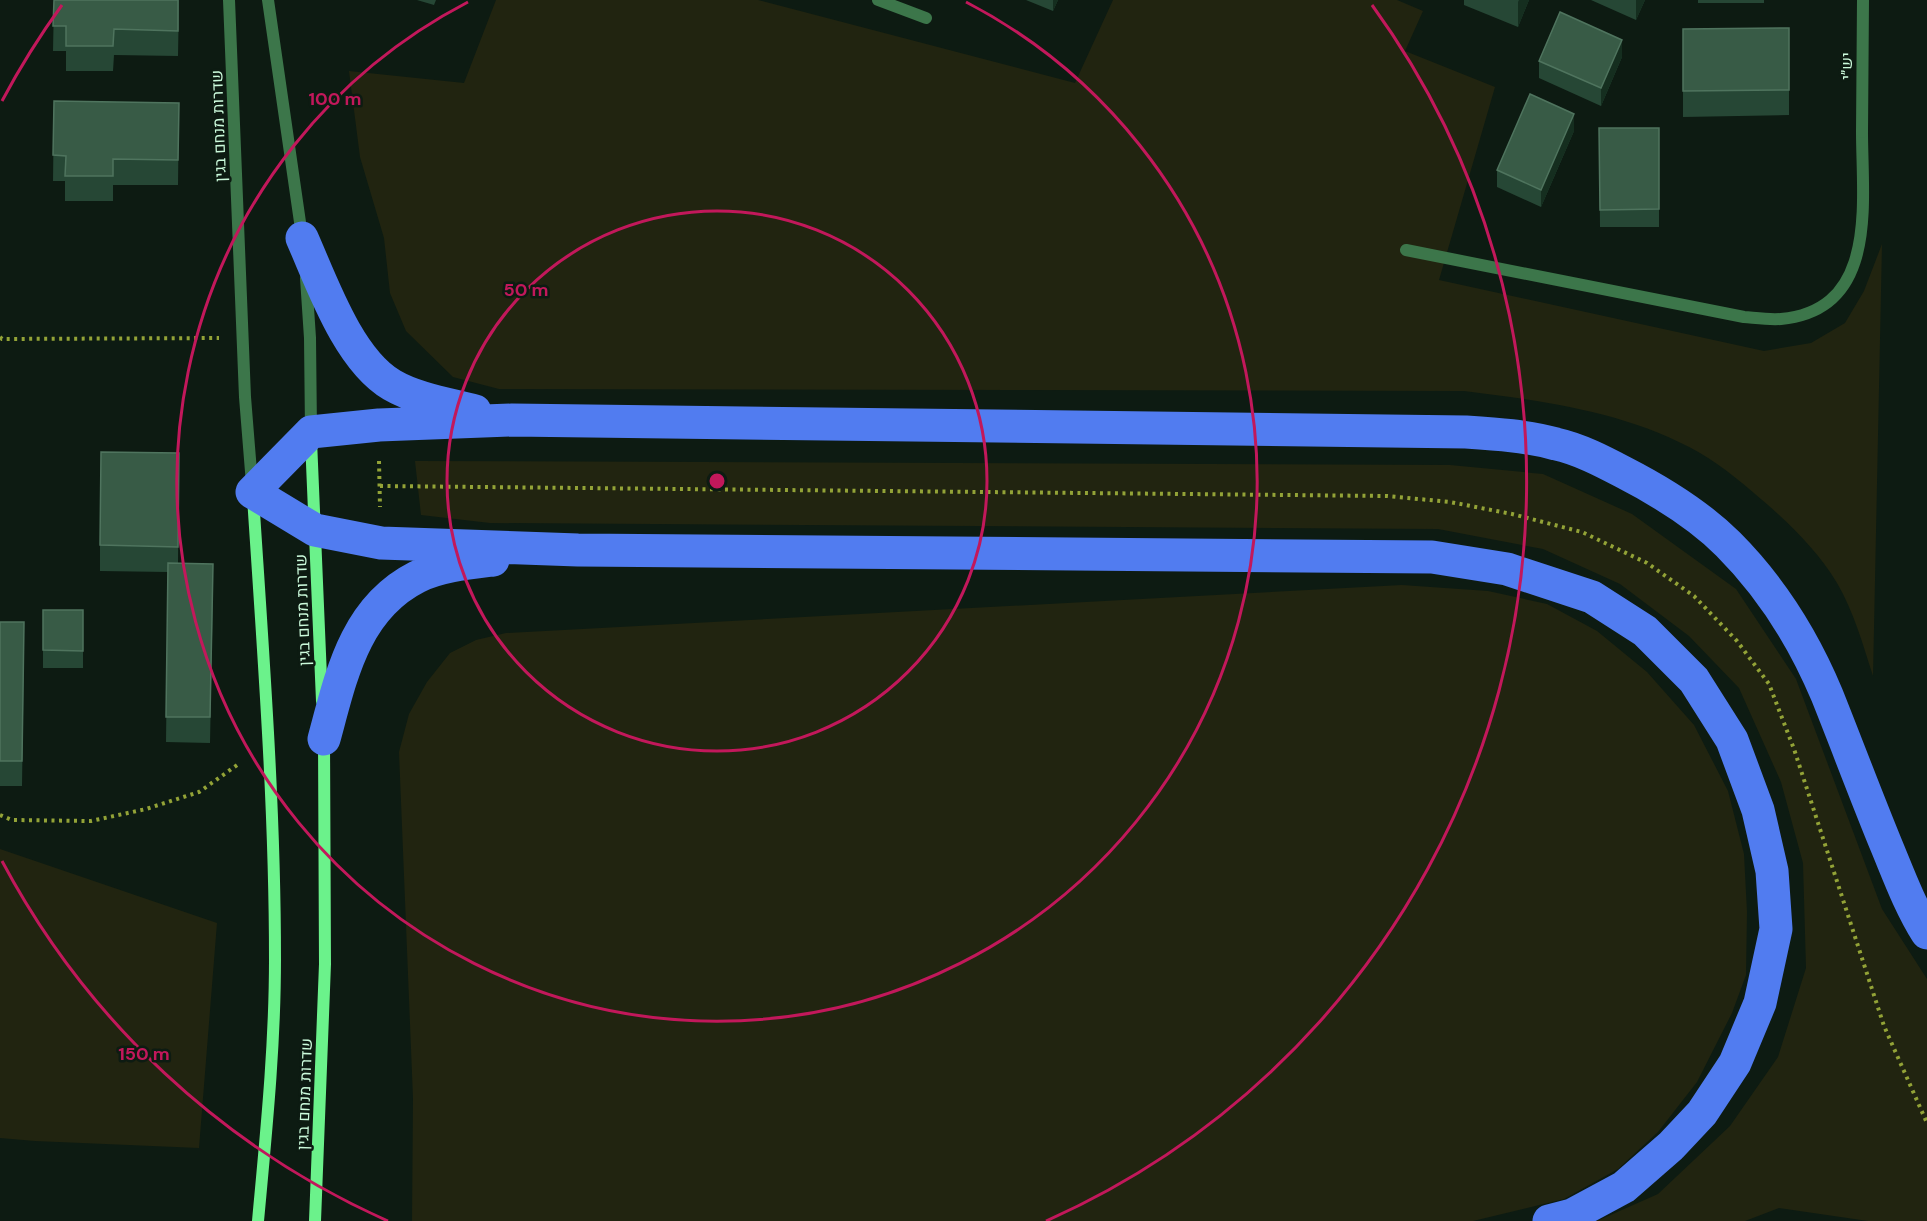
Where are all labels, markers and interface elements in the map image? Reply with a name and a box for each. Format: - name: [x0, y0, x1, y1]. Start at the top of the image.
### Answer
- street label: יש״י: [1836, 52, 1857, 80]
- street label: שדרות מנחם בגין: [206, 70, 231, 182]
- text: 100 m: [308, 87, 362, 111]
- text: 50 m: [503, 278, 549, 302]
- centre of rings: [707, 471, 727, 491]
- street label: שדרות מנחם בגין: [290, 554, 315, 666]
- street label: שדרות מנחם בגין: [292, 1038, 317, 1150]
- text: 150 m: [118, 1042, 170, 1066]

